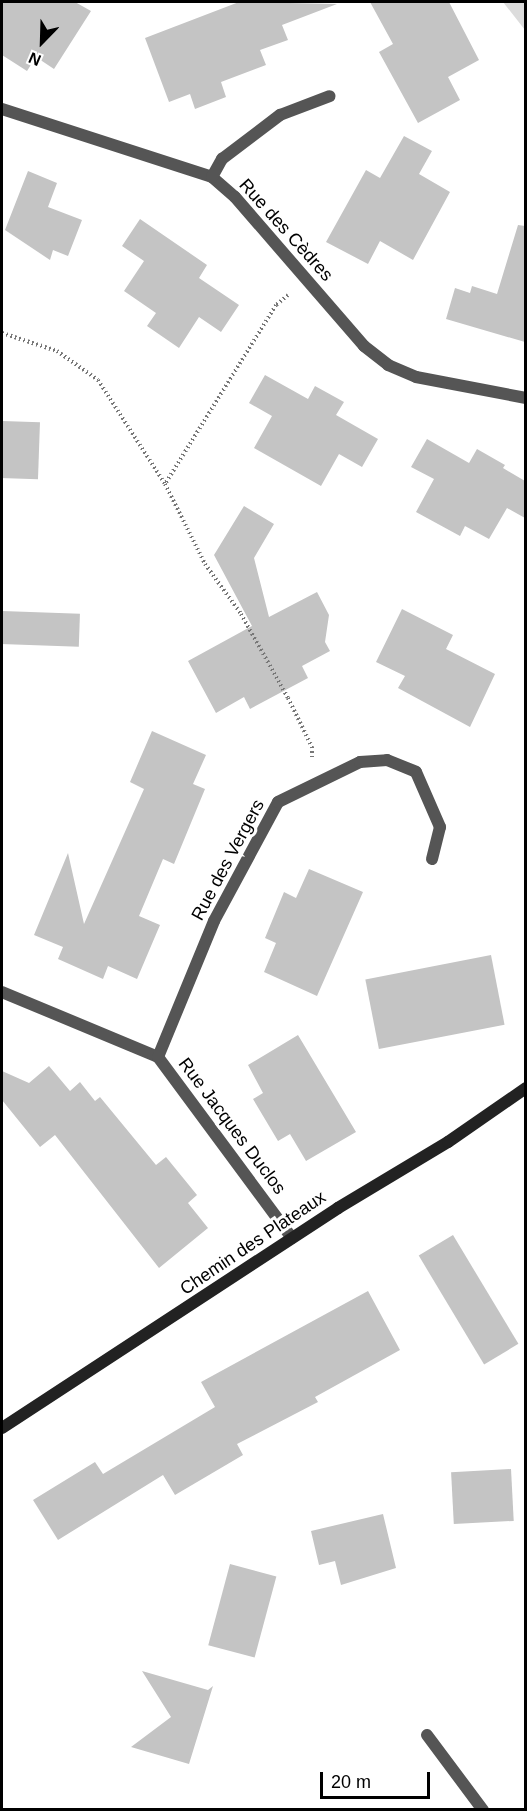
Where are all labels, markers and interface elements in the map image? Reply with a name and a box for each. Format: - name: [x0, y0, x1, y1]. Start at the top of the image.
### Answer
- north arrow: [12, 12, 72, 72]
- text: N: [26, 49, 43, 69]
- street label: Rue des Cèdres: [234, 174, 338, 286]
- street label: Rue des Vergers: [187, 796, 269, 924]
- street label: Rue Jacques Duclos: [174, 1054, 290, 1198]
- street label: Chemin des Plateaux: [176, 1186, 330, 1300]
- scale bar: [323, 1760, 432, 1798]
- text: 20 m: [331, 1772, 371, 1792]

